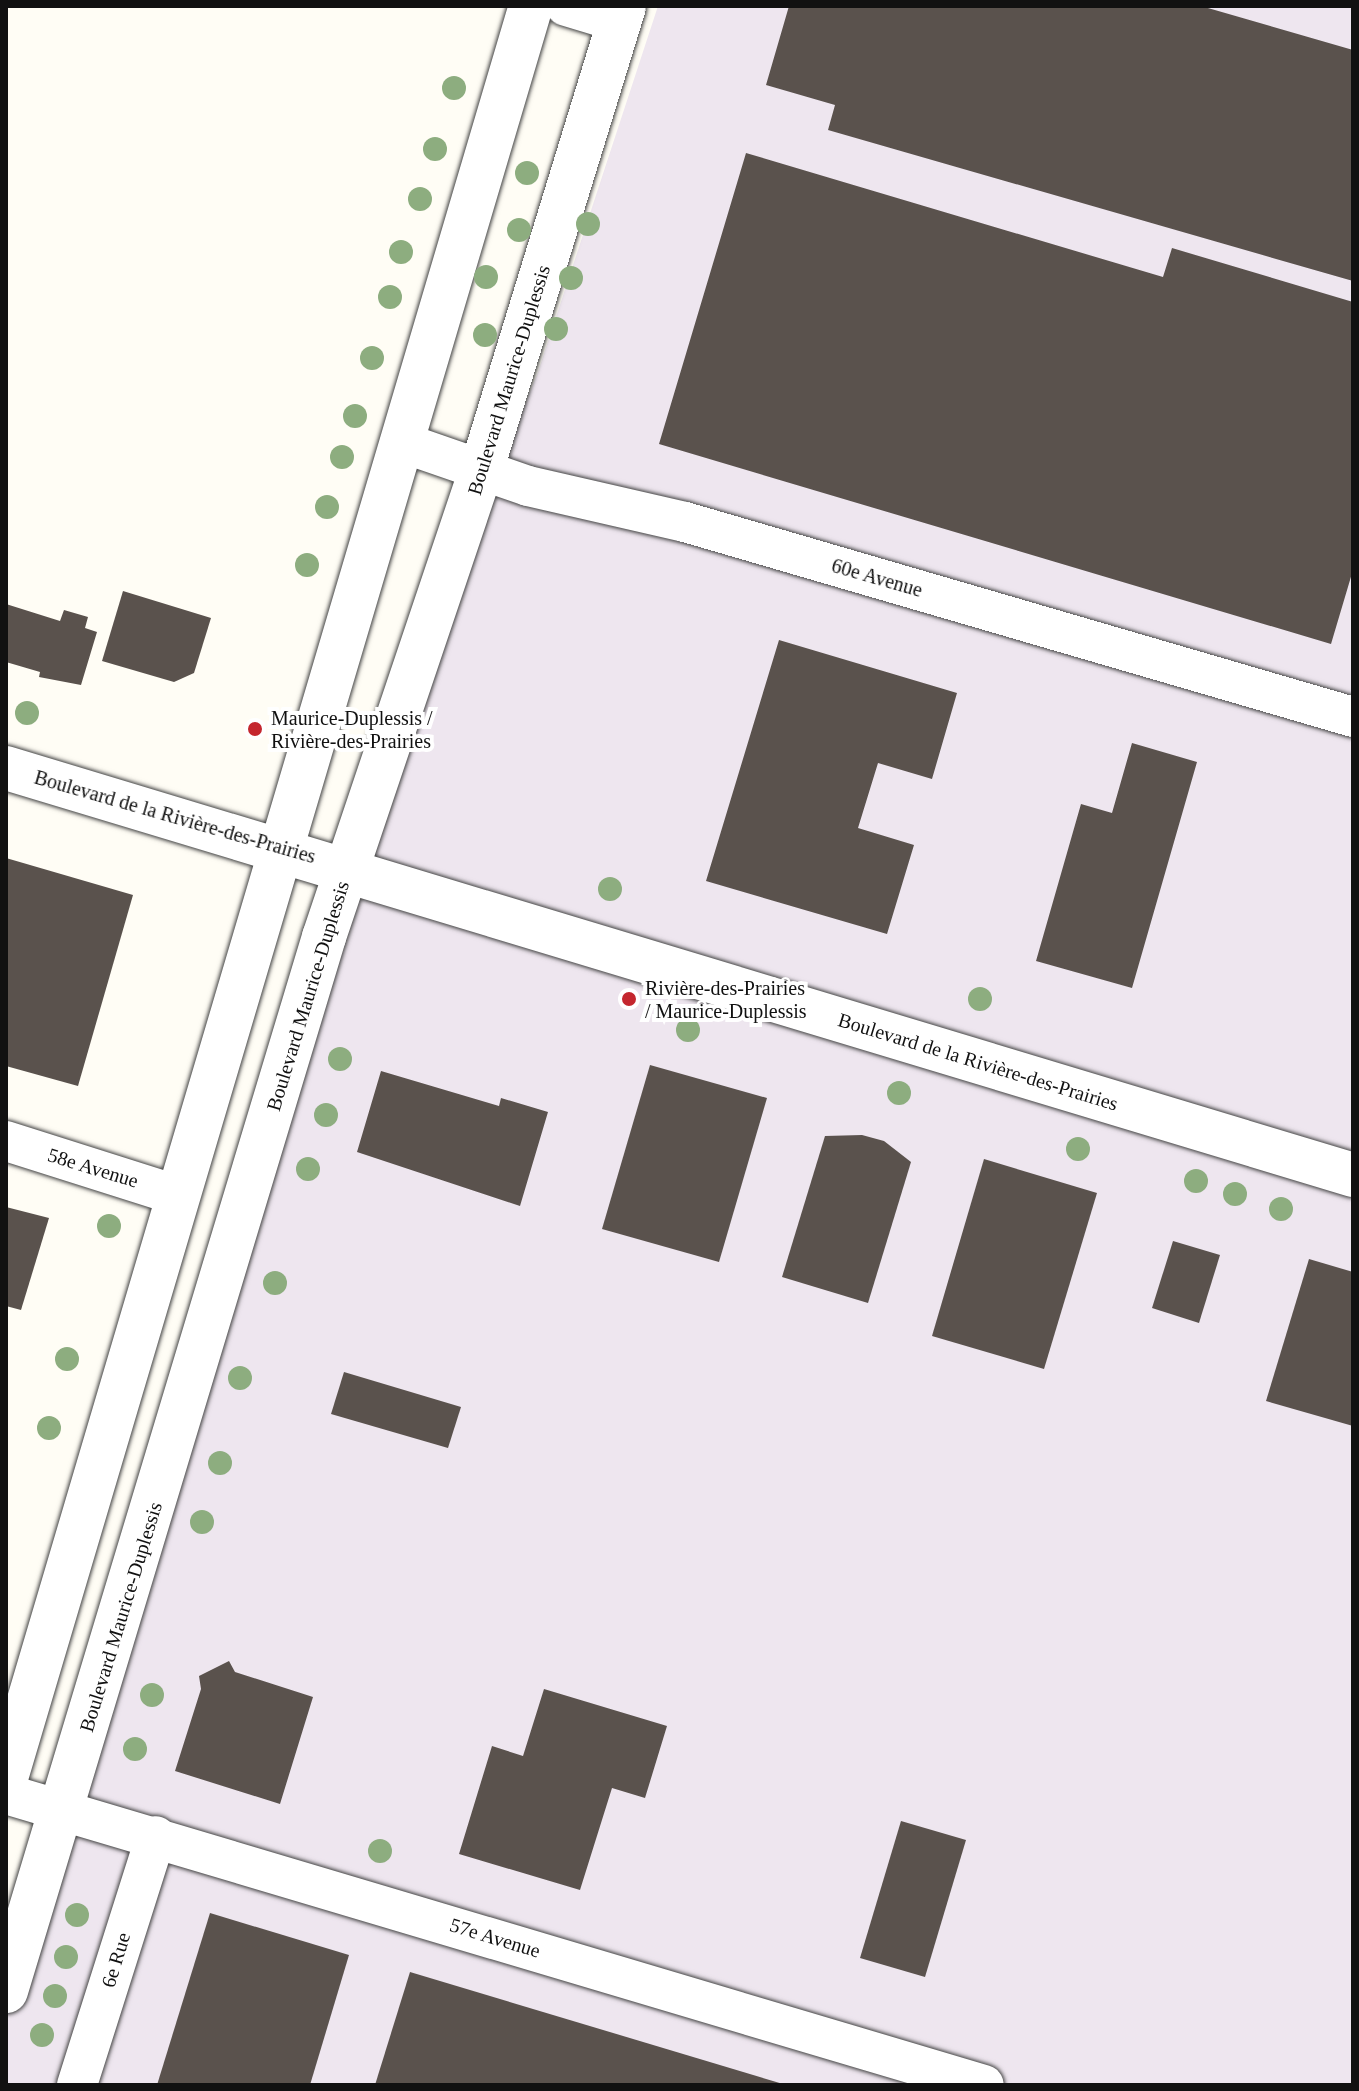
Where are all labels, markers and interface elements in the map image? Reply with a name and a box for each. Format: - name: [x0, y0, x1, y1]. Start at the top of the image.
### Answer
- street label: Boulevard Maurice-Duplessis: [463, 262, 555, 498]
- street label: 60e Avenue: [828, 553, 926, 603]
- place label: Maurice-Duplessis / Rivière-des-Prairies: [271, 706, 433, 753]
- marker: Maurice-Duplessis / Rivière-des-Prairies: [246, 720, 264, 738]
- street label: Boulevard de la Rivière-des-Prairies: [32, 765, 318, 869]
- street label: Boulevard Maurice-Duplessis: [262, 878, 354, 1114]
- place label: Rivière-des-Prairies / Maurice-Duplessis: [645, 976, 807, 1023]
- marker: Rivière-des-Prairies / Maurice-Duplessis: [620, 990, 638, 1008]
- street label: Boulevard de la Rivière-des-Prairies: [835, 1008, 1121, 1116]
- street label: 58e Avenue: [44, 1143, 142, 1193]
- street label: Boulevard Maurice-Duplessis: [75, 1499, 167, 1735]
- street label: 57e Avenue: [446, 1913, 544, 1963]
- street label: 6e Rue: [96, 1930, 136, 1990]

